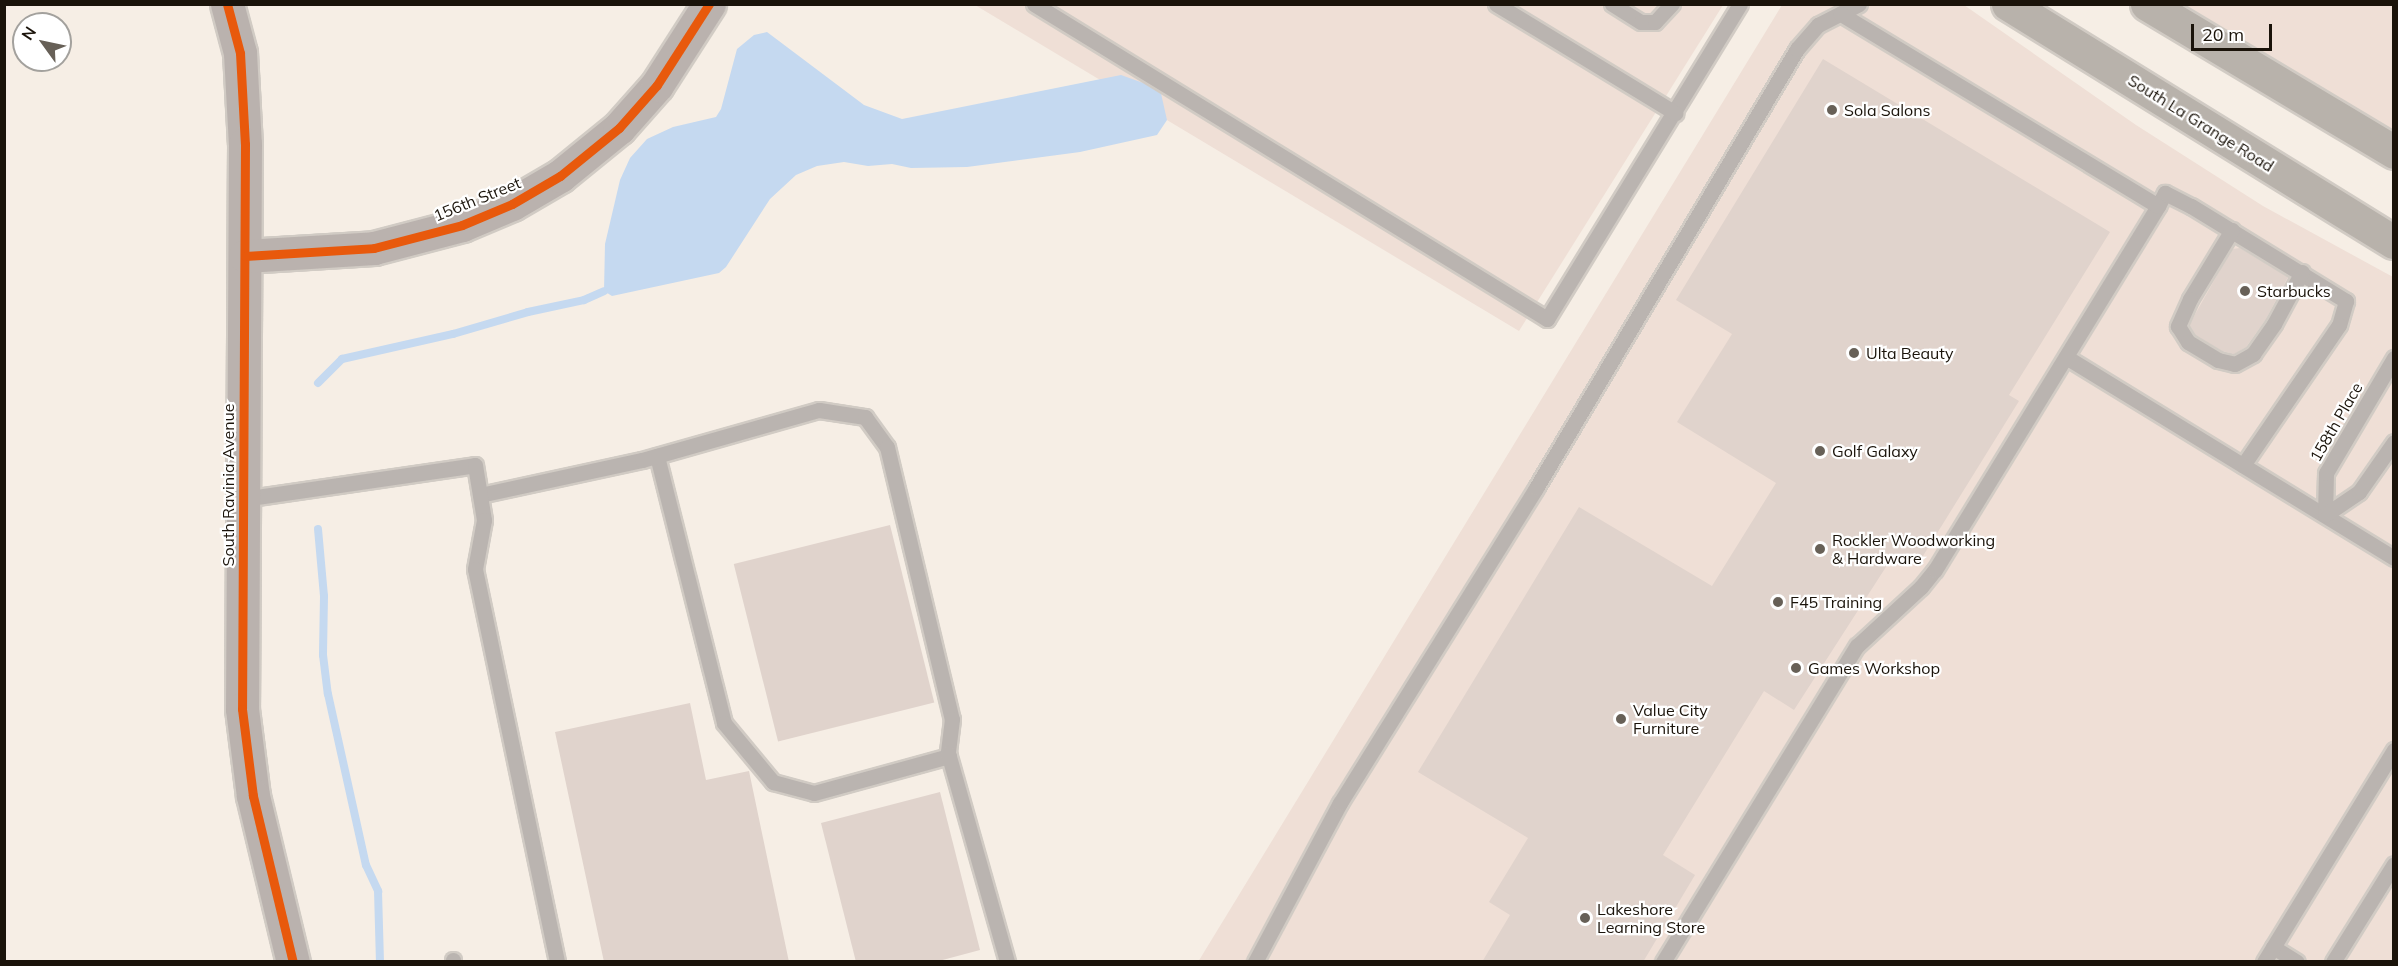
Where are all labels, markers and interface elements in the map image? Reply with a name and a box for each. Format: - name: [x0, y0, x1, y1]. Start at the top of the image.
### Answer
- north arrow: [12, 12, 72, 72]
- scale bar: [2194, 12, 2275, 50]
- text: N: [17, 23, 40, 44]
- text: 20 m: [2202, 23, 2244, 46]
- street label: South La Grange Road: [2125, 70, 2277, 176]
- place label: Sola Salons: [1844, 100, 1931, 120]
- marker: Sola Salons: [1825, 103, 1839, 117]
- street label: 156th Street: [431, 173, 523, 225]
- place label: Starbucks: [2257, 281, 2331, 301]
- marker: Starbucks: [2238, 284, 2252, 298]
- place label: Ulta Beauty: [1866, 343, 1953, 363]
- marker: Ulta Beauty: [1847, 346, 1861, 360]
- street label: 158th Place: [2306, 379, 2366, 465]
- street label: South Ravinia Avenue: [218, 403, 238, 567]
- place label: Golf Galaxy: [1832, 441, 1918, 461]
- marker: Golf Galaxy: [1813, 444, 1827, 458]
- place label: Rockler Woodworking & Hardware: [1832, 530, 1995, 568]
- marker: Rockler Woodworking & Hardware: [1813, 542, 1827, 556]
- place label: F45 Training: [1790, 592, 1882, 612]
- marker: F45 Training: [1771, 595, 1785, 609]
- place label: Games Workshop: [1808, 658, 1940, 678]
- marker: Games Workshop: [1789, 661, 1803, 675]
- place label: Value City Furniture: [1633, 700, 1708, 738]
- marker: Value City Furniture: [1614, 712, 1628, 726]
- place label: Lakeshore Learning Store: [1597, 899, 1705, 937]
- marker: Lakeshore Learning Store: [1578, 911, 1592, 925]

